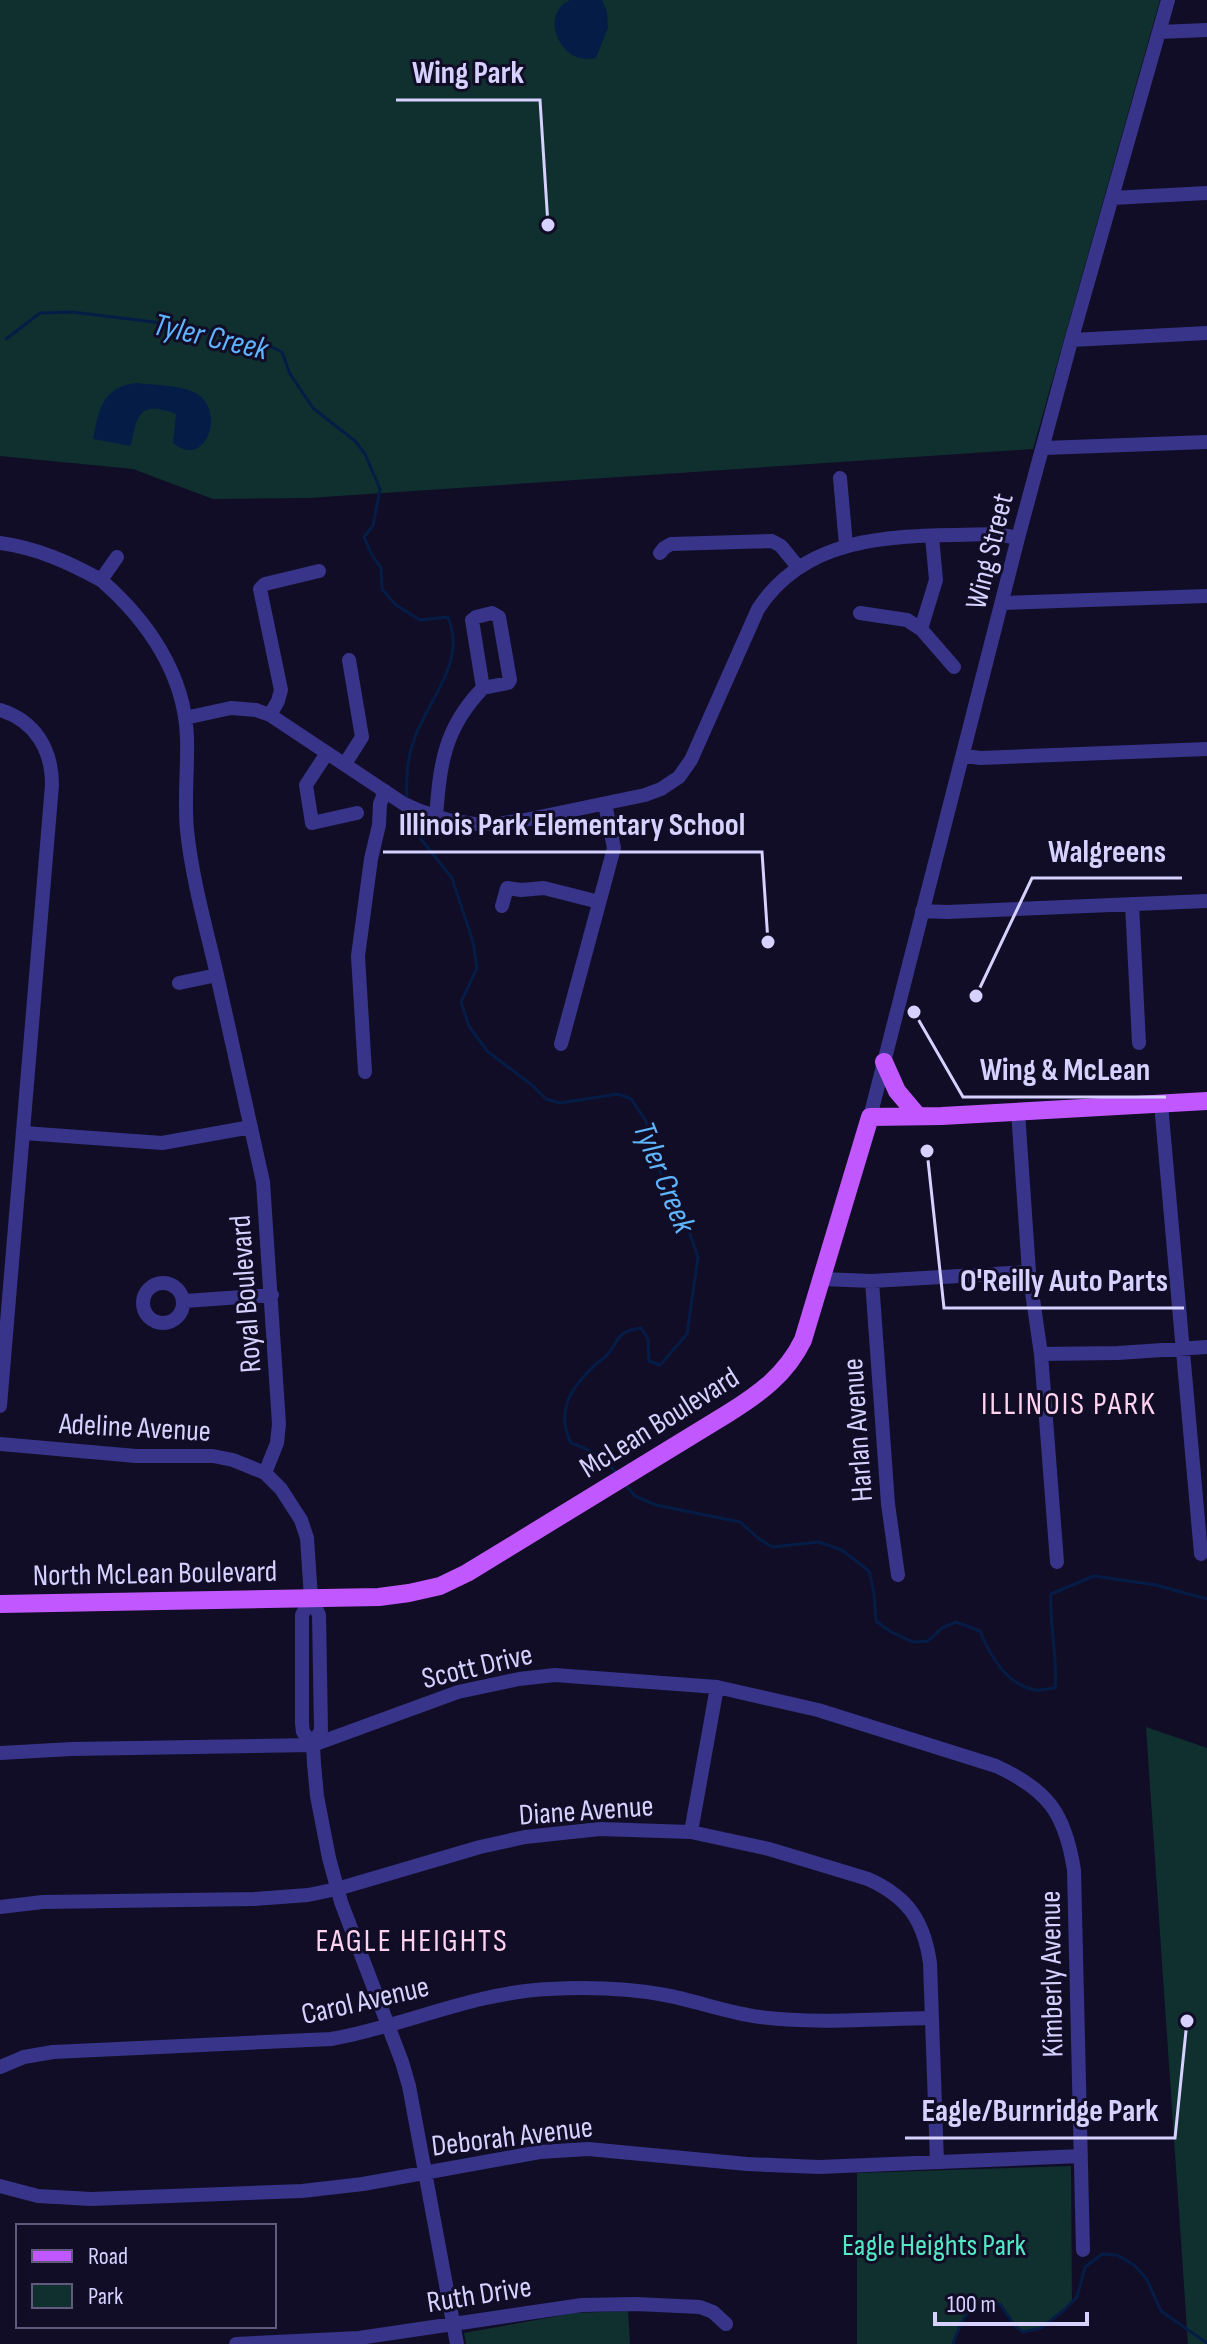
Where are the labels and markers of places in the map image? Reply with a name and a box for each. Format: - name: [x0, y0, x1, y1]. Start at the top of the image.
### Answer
- callout: Wing Park: [396, 44, 540, 100]
- callout: Illinois Park Elementary School: [383, 796, 762, 852]
- callout: Walgreens: [1032, 822, 1182, 878]
- callout: Wing & McLean: [963, 1041, 1166, 1097]
- callout: O'Reilly Auto Parts: [944, 1252, 1184, 1308]
- callout: Eagle/Burnridge Park: [905, 2082, 1175, 2138]

